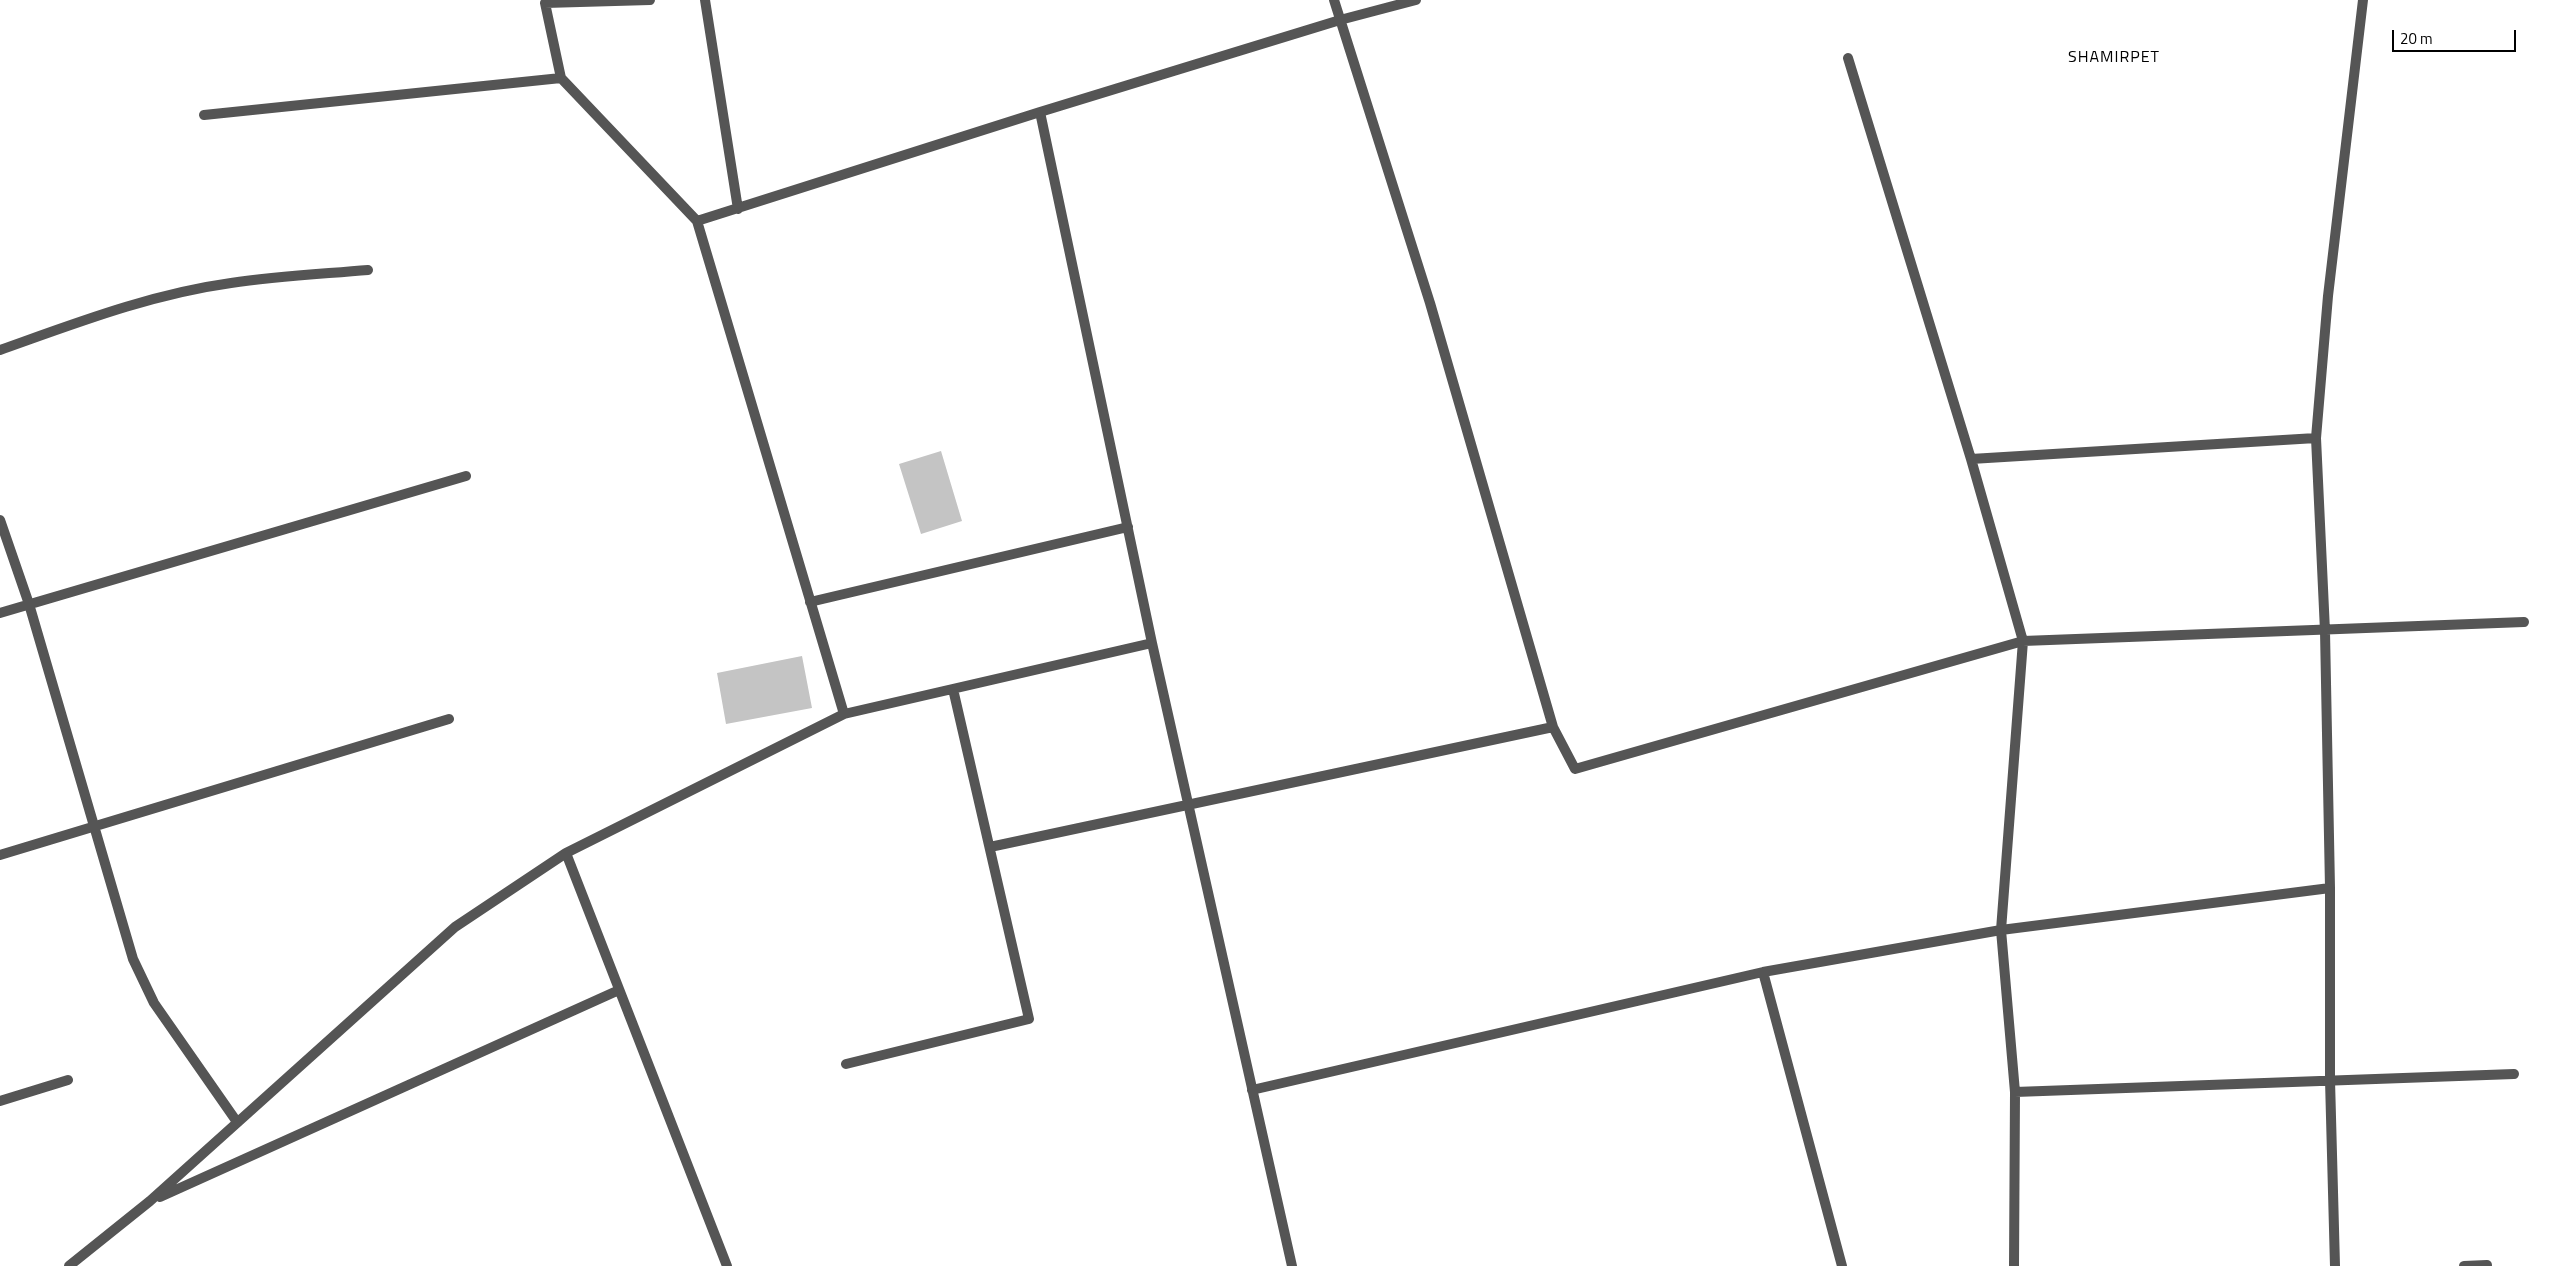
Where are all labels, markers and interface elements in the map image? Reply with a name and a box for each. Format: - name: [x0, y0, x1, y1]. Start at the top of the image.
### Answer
- scale bar: [2394, 20, 2518, 52]
- text: 20 m: [2400, 27, 2433, 50]
- district label: SHAMIRPET: [2067, 48, 2161, 68]

